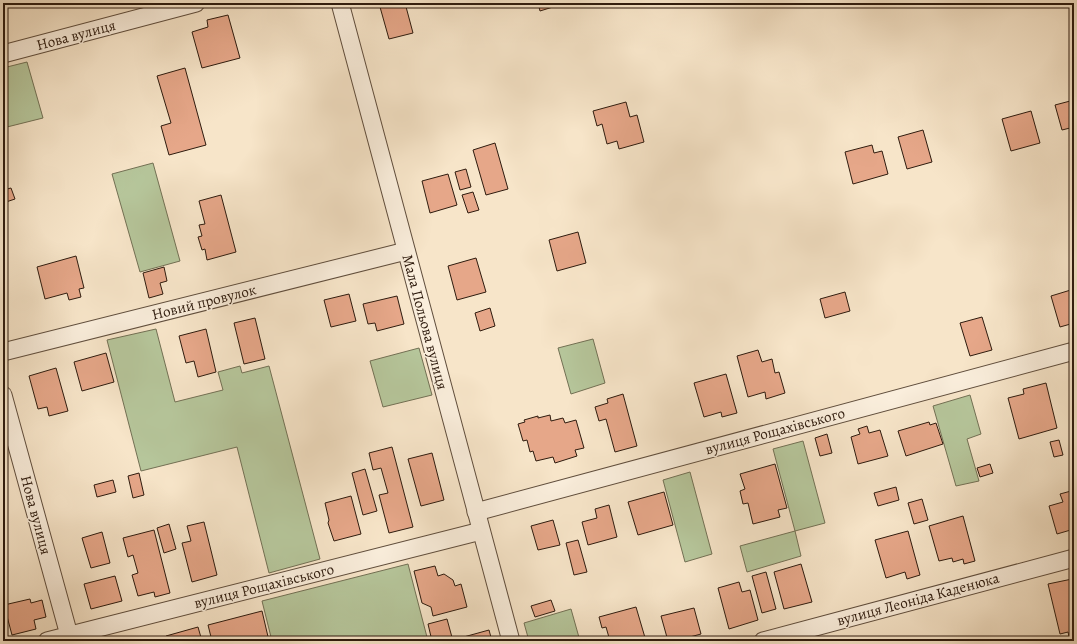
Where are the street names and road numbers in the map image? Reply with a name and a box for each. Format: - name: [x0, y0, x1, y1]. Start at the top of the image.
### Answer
- street label: Нова вулиця: [34, 15, 118, 55]
- street label: Мала Польова вулиця: [397, 252, 453, 392]
- street label: Новий провулок: [150, 279, 259, 325]
- street label: вулиця Рощахівського: [703, 403, 847, 459]
- street label: Нова вулиця: [16, 473, 56, 557]
- street label: вулиця Рощахівського: [192, 559, 336, 613]
- street label: вулиця Леоніда Каденюка: [835, 568, 1002, 630]

